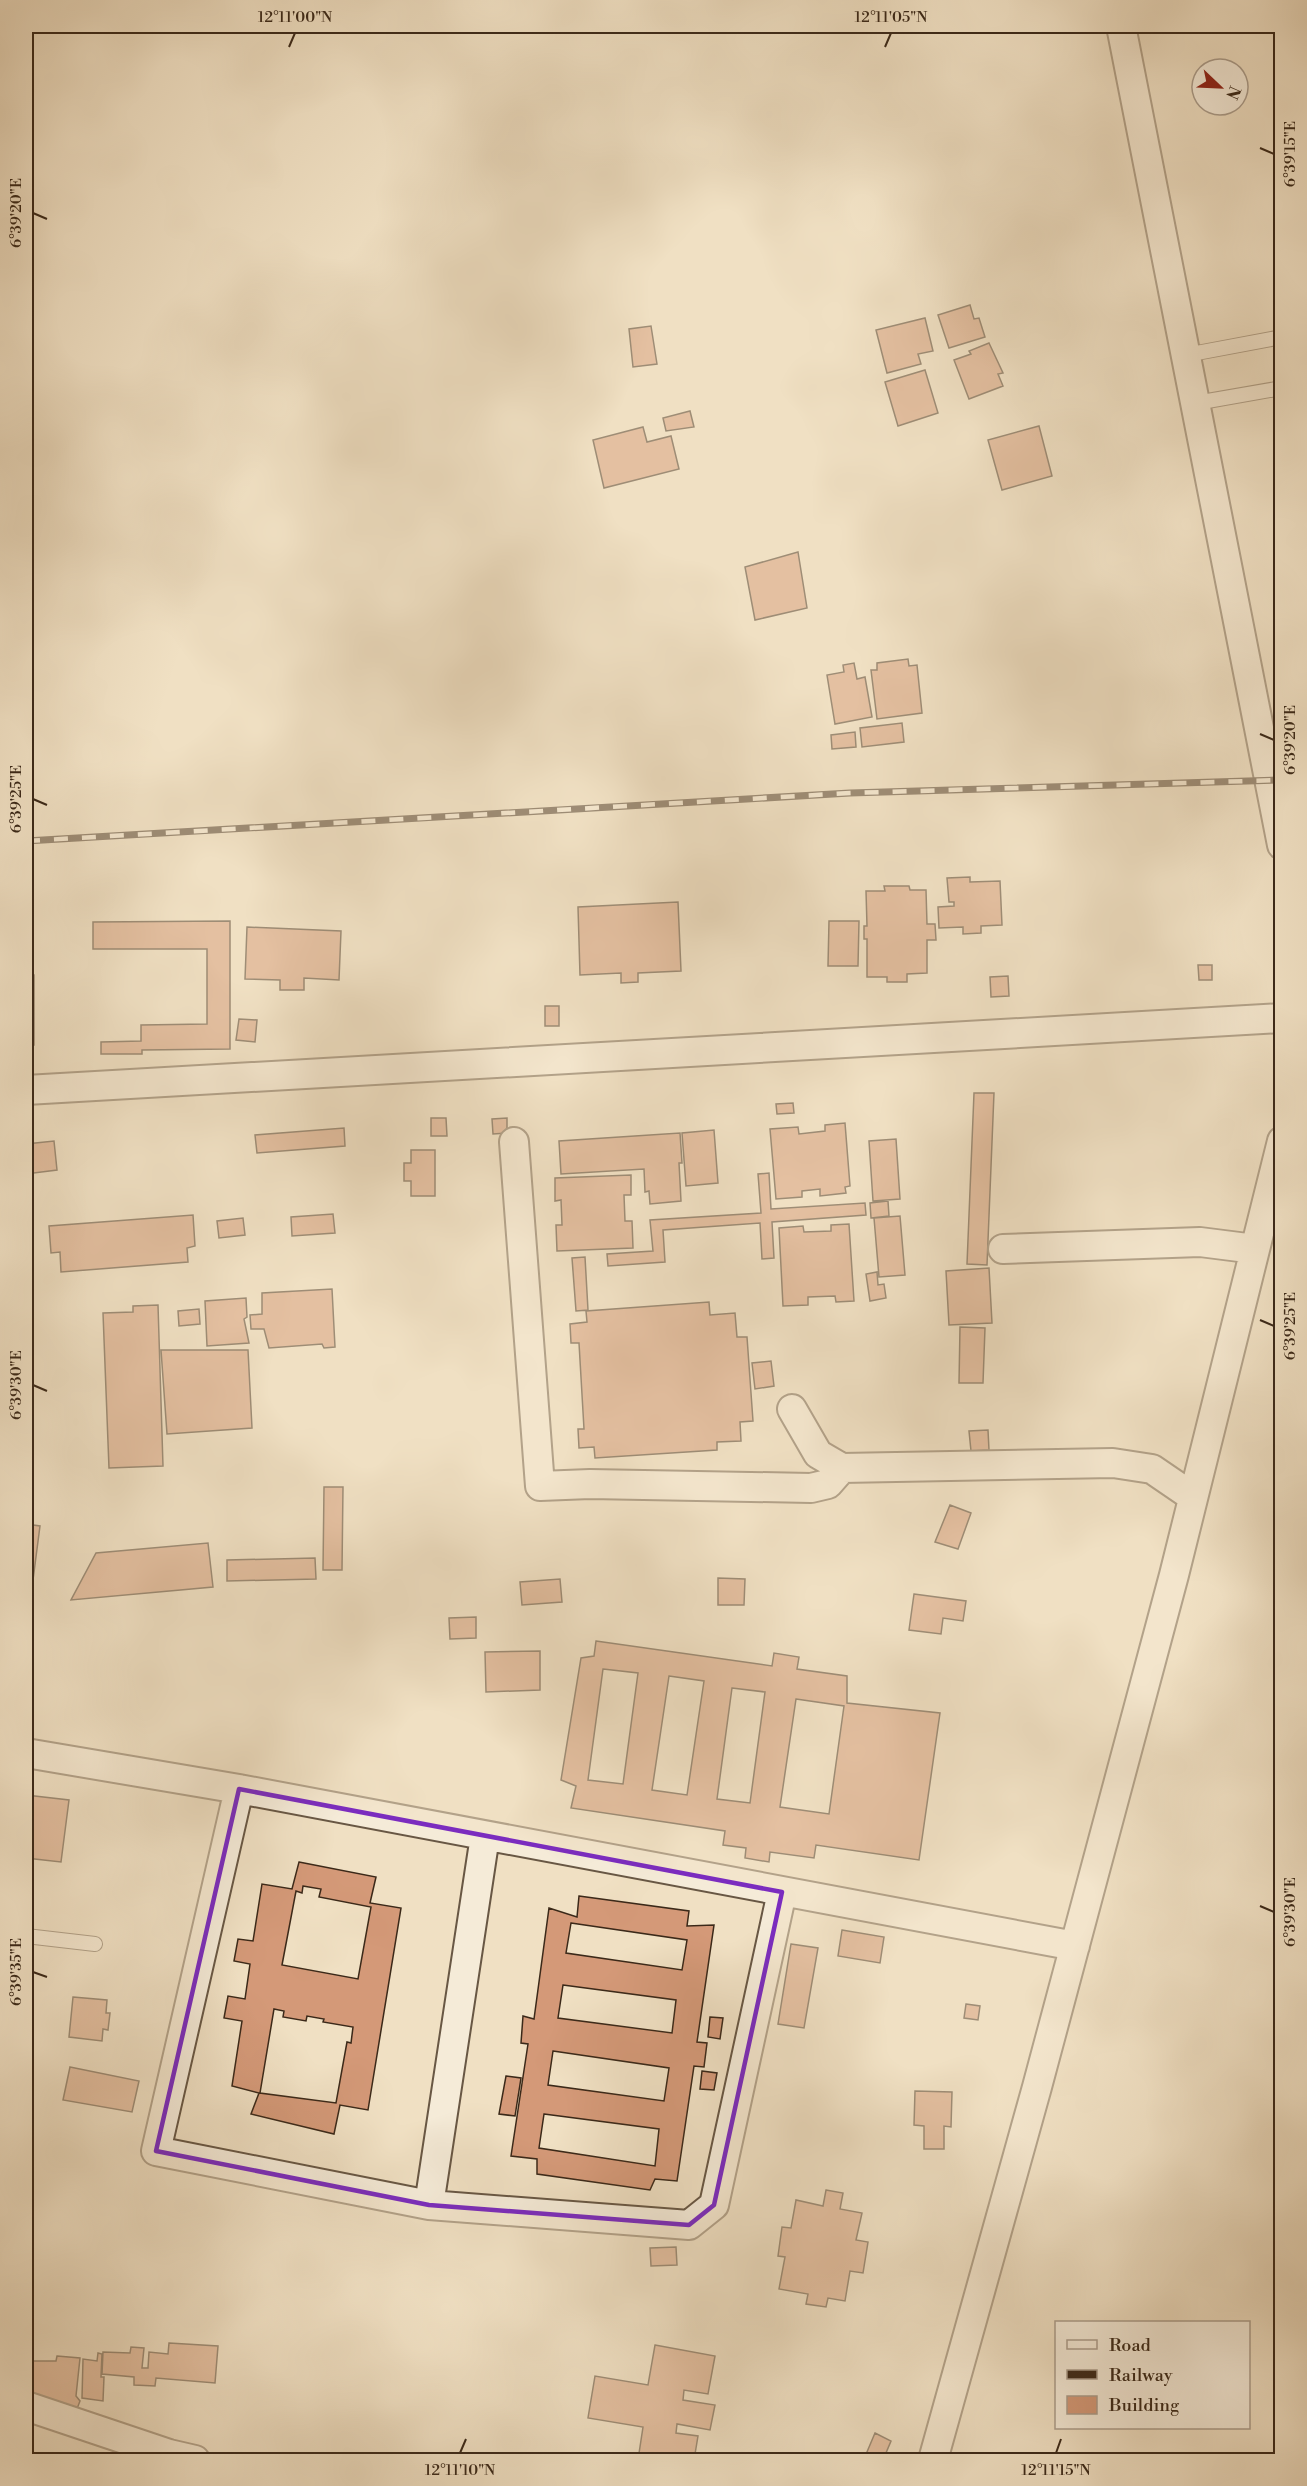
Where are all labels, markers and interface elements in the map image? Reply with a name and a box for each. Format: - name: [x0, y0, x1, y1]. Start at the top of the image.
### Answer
- text: 12°11'00"N: [258, 8, 332, 27]
- text: 12°11'05"N: [855, 8, 927, 27]
- north arrow: [1190, 57, 1250, 117]
- text: N: [1221, 83, 1245, 103]
- text: 6°39'15"E: [1281, 121, 1300, 187]
- text: 6°39'20"E: [7, 178, 26, 248]
- text: 6°39'20"E: [1281, 705, 1300, 775]
- text: 6°39'25"E: [7, 765, 26, 833]
- text: 6°39'25"E: [1281, 1292, 1300, 1360]
- text: 6°39'30"E: [7, 1350, 26, 1420]
- text: 6°39'30"E: [1281, 1877, 1300, 1947]
- text: 6°39'35"E: [7, 1938, 26, 2006]
- legend: [1055, 2321, 1250, 2429]
- text: Road: [1109, 2334, 1152, 2357]
- text: Railway: [1109, 2364, 1173, 2387]
- text: Building: [1108, 2394, 1180, 2417]
- text: 12°11'10"N: [425, 2461, 495, 2480]
- text: 12°11'15"N: [1021, 2461, 1091, 2480]

